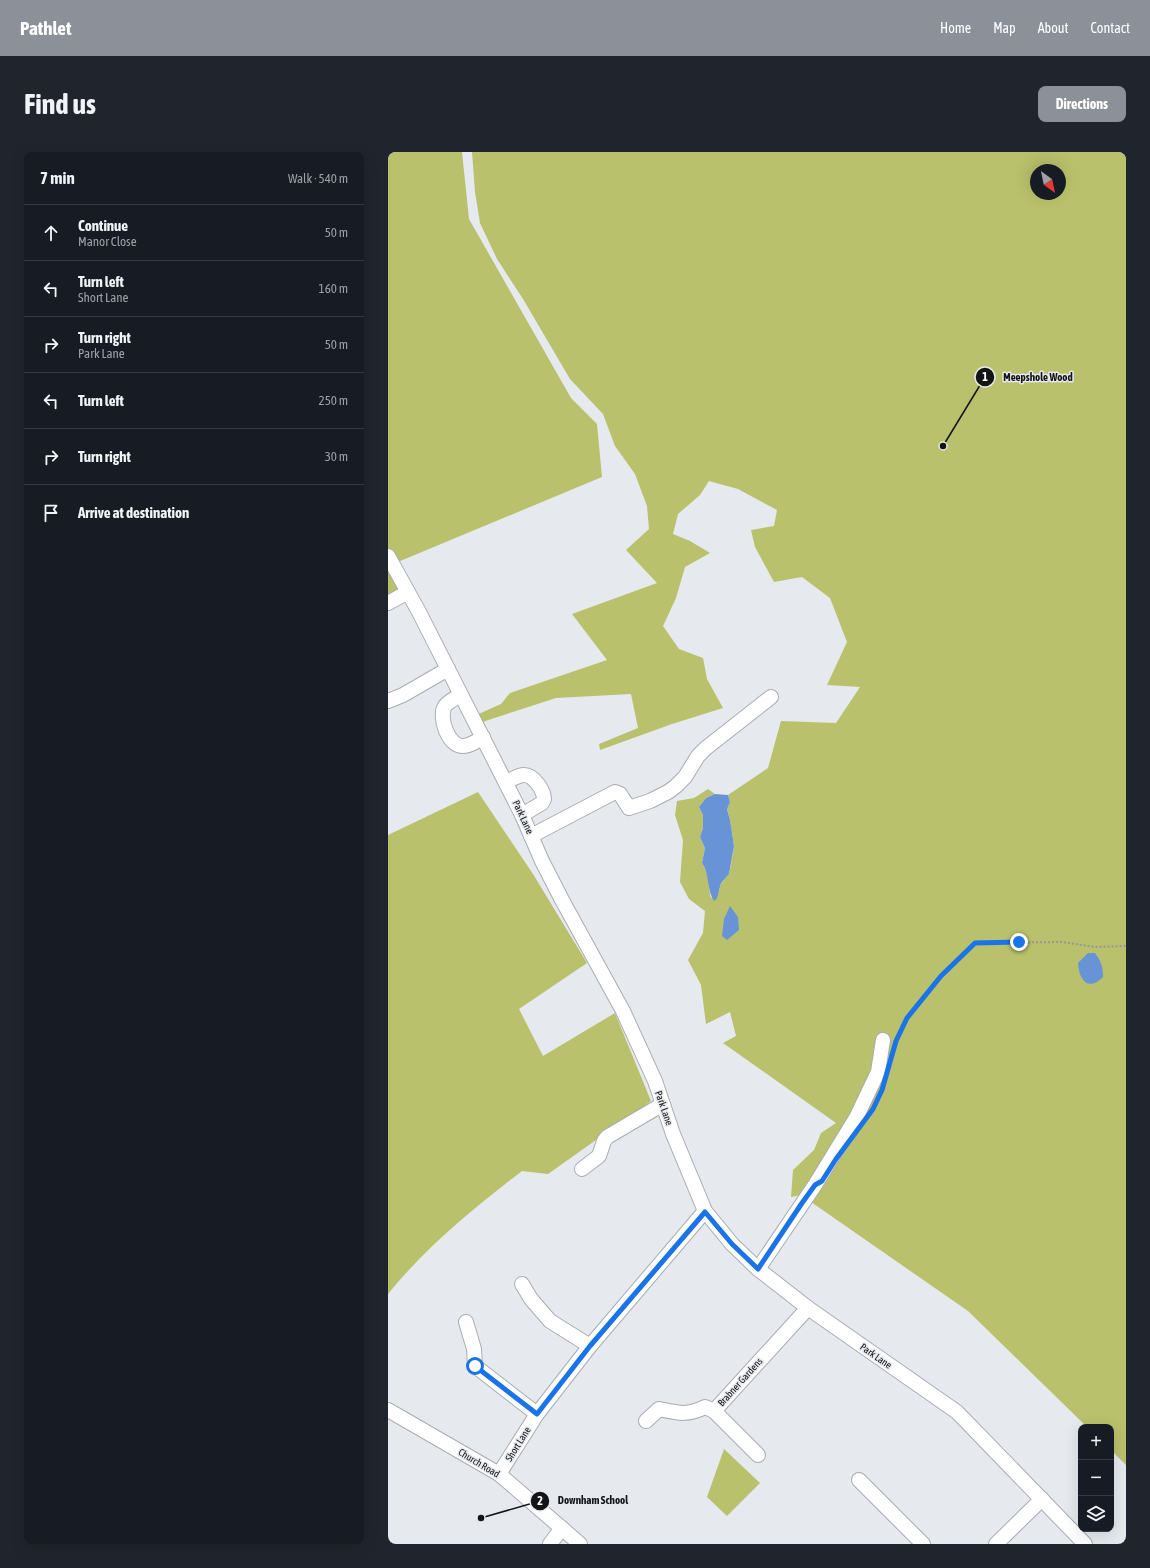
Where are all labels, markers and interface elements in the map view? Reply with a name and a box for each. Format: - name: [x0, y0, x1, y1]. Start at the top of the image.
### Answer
- text: Pathlet: [20, 17, 71, 39]
- text: Home: [940, 20, 971, 36]
- text: Map: [993, 20, 1016, 36]
- text: About: [1038, 20, 1069, 36]
- text: Contact: [1091, 20, 1130, 36]
- button: Directions: [1038, 86, 1126, 122]
- text: Find us: [24, 88, 96, 120]
- north arrow: [1030, 164, 1066, 200]
- text: 7 min: [40, 168, 75, 188]
- text: Walk · 540 m: [288, 171, 348, 186]
- text: Continue: [78, 217, 128, 234]
- icon: ahead: [40, 222, 62, 244]
- text: 50 m: [325, 225, 348, 240]
- text: Manor Close: [78, 234, 137, 249]
- text: Turn left: [78, 273, 124, 290]
- icon: left: [40, 278, 62, 300]
- text: 160 m: [319, 281, 348, 296]
- text: Short Lane: [78, 290, 128, 305]
- text: Turn right: [78, 329, 131, 346]
- icon: right: [40, 334, 62, 356]
- text: 50 m: [325, 337, 348, 352]
- text: Park Lane: [78, 346, 125, 361]
- callout: Meepshole Wood: [975, 365, 1081, 388]
- text: 1: [982, 370, 988, 384]
- text: Meepshole Wood: [1003, 371, 1073, 383]
- icon: left: [40, 390, 62, 412]
- text: Turn left: [78, 392, 124, 409]
- text: 250 m: [319, 393, 348, 408]
- icon: right: [40, 446, 62, 468]
- text: Turn right: [78, 448, 131, 465]
- text: 30 m: [325, 449, 348, 464]
- icon: arrive: [40, 502, 62, 524]
- text: Arrive at destination: [78, 504, 189, 521]
- street label: Park Lane: [510, 798, 536, 836]
- route end: [1010, 933, 1028, 951]
- street label: Park Lane: [653, 1089, 675, 1127]
- street label: Park Lane: [858, 1341, 894, 1371]
- street label: Brabner Gardens: [715, 1355, 765, 1408]
- route start: [466, 1357, 484, 1375]
- street label: Short Lane: [503, 1424, 533, 1463]
- map controls: [1078, 1424, 1114, 1532]
- button: +: [1078, 1424, 1114, 1460]
- street label: Church Road: [456, 1446, 502, 1480]
- button: −: [1078, 1460, 1114, 1496]
- callout: Downham School: [530, 1489, 636, 1512]
- text: 2: [537, 1494, 543, 1508]
- text: Downham School: [558, 1494, 629, 1506]
- button: layers: [1078, 1496, 1114, 1532]

